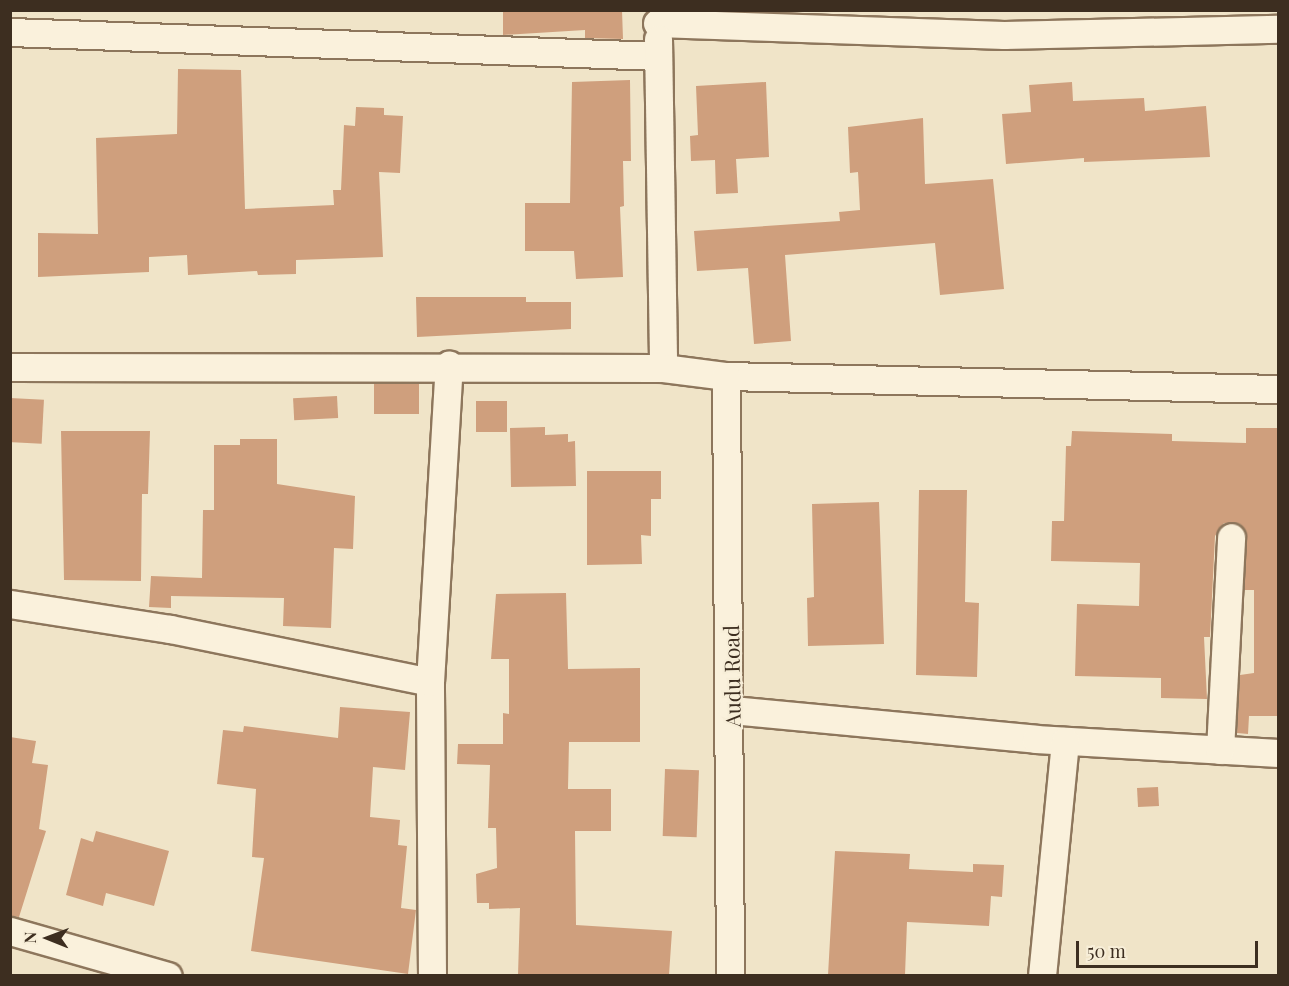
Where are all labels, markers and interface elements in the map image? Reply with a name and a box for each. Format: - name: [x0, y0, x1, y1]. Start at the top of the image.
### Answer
- street label: Audu Road: [718, 625, 744, 727]
- north arrow: [18, 908, 78, 968]
- scale bar: [1079, 929, 1260, 967]
- text: N: [19, 932, 40, 944]
- text: 50 m: [1087, 939, 1126, 963]

